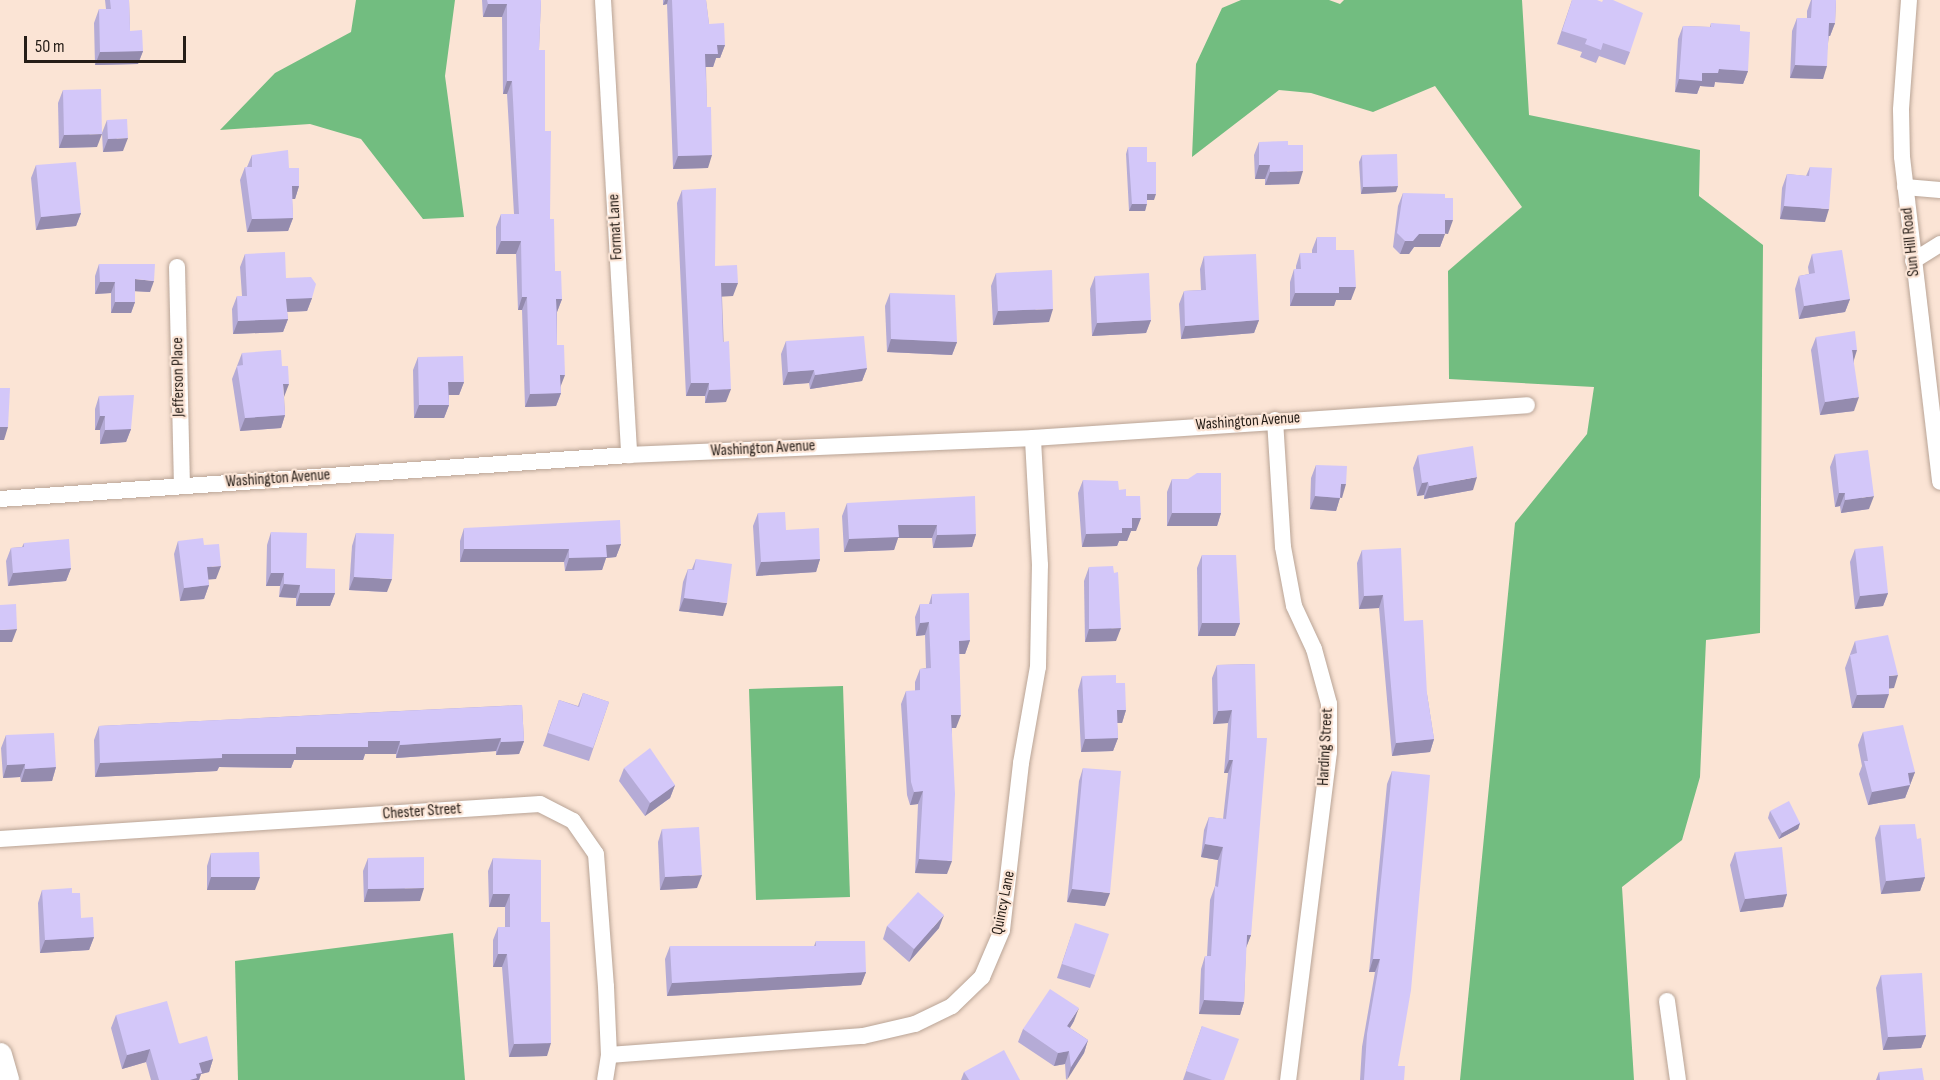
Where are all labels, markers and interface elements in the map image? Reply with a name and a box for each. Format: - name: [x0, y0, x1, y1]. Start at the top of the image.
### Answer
- scale bar: [27, 24, 189, 62]
- text: 50 m: [35, 36, 65, 57]
- street label: Format Lane: [605, 193, 627, 261]
- street label: Sun Hill Road: [1898, 207, 1924, 277]
- street label: Jefferson Place: [169, 337, 189, 417]
- street label: Washington Avenue: [1195, 409, 1301, 435]
- street label: Washington Avenue: [710, 437, 816, 461]
- street label: Washington Avenue: [225, 466, 331, 492]
- street label: Harding Street: [1314, 708, 1338, 786]
- street label: Chester Street: [382, 800, 462, 824]
- street label: Quincy Lane: [988, 869, 1020, 937]

